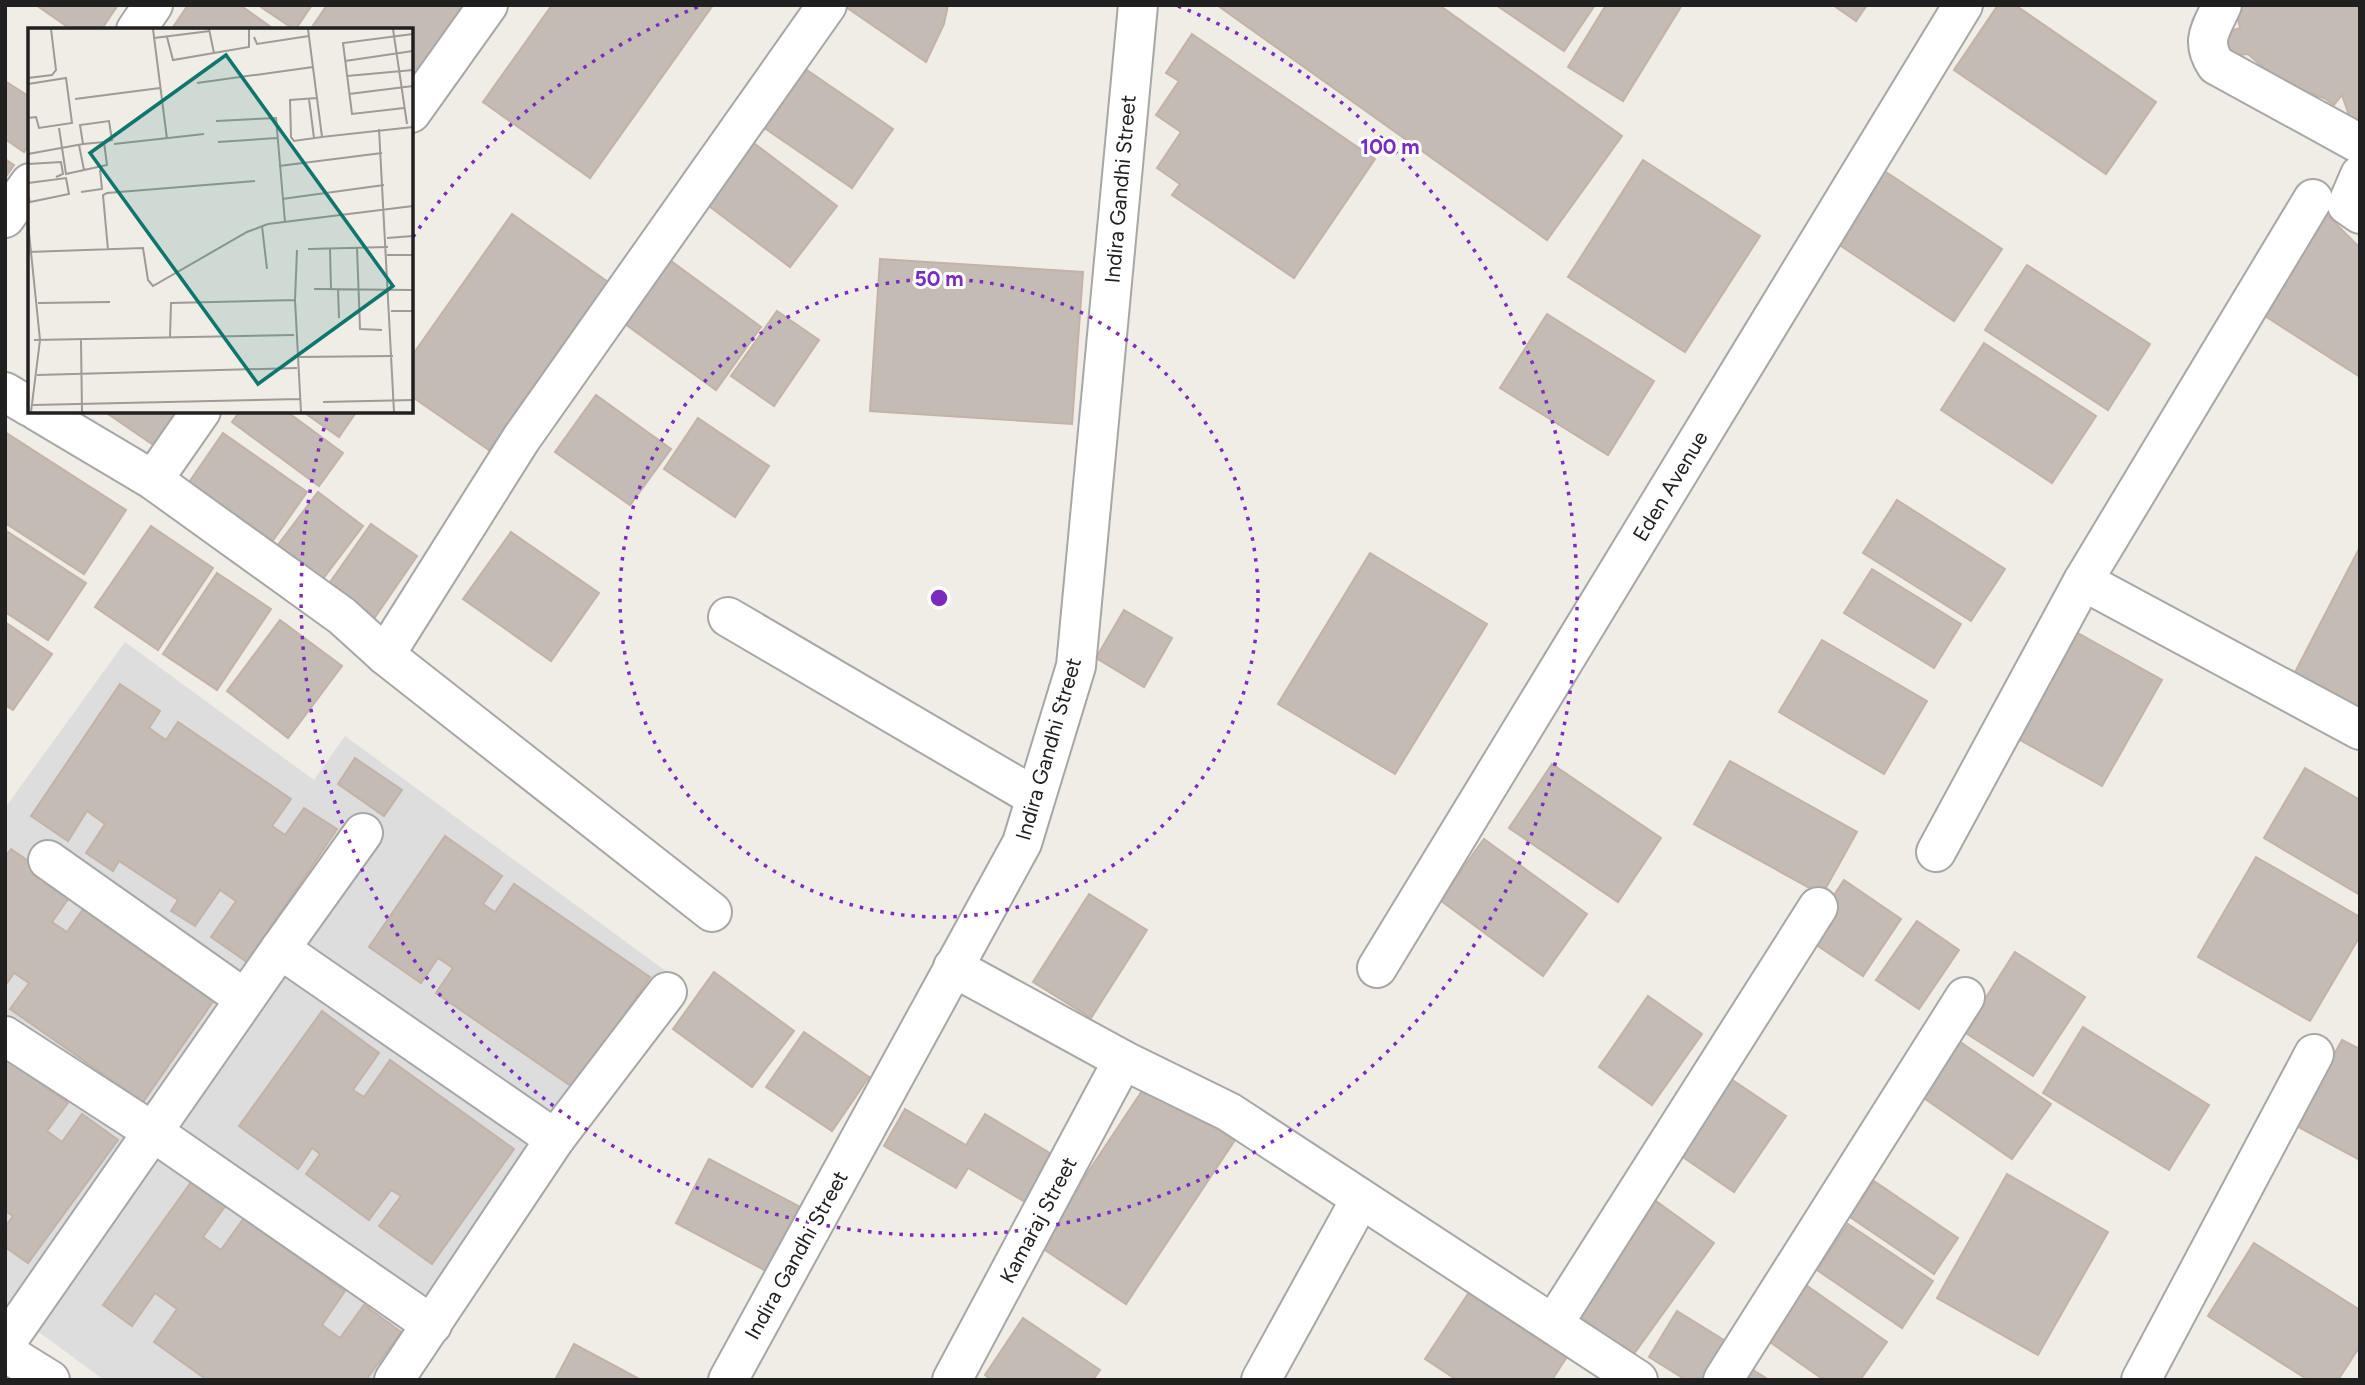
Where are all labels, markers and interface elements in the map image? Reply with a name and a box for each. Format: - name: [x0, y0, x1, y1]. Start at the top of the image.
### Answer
- inset map: [28, 28, 413, 413]
- street label: Indira Gandhi Street: [1099, 94, 1141, 284]
- text: 100 m: [1360, 134, 1420, 159]
- text: 50 m: [914, 266, 964, 291]
- street label: Eden Avenue: [1627, 426, 1713, 546]
- centre of rings: [927, 586, 951, 610]
- street label: Indira Gandhi Street: [1010, 655, 1086, 843]
- street label: Kamaraj Street: [994, 1153, 1082, 1287]
- street label: Indira Gandhi Street: [739, 1166, 853, 1344]

